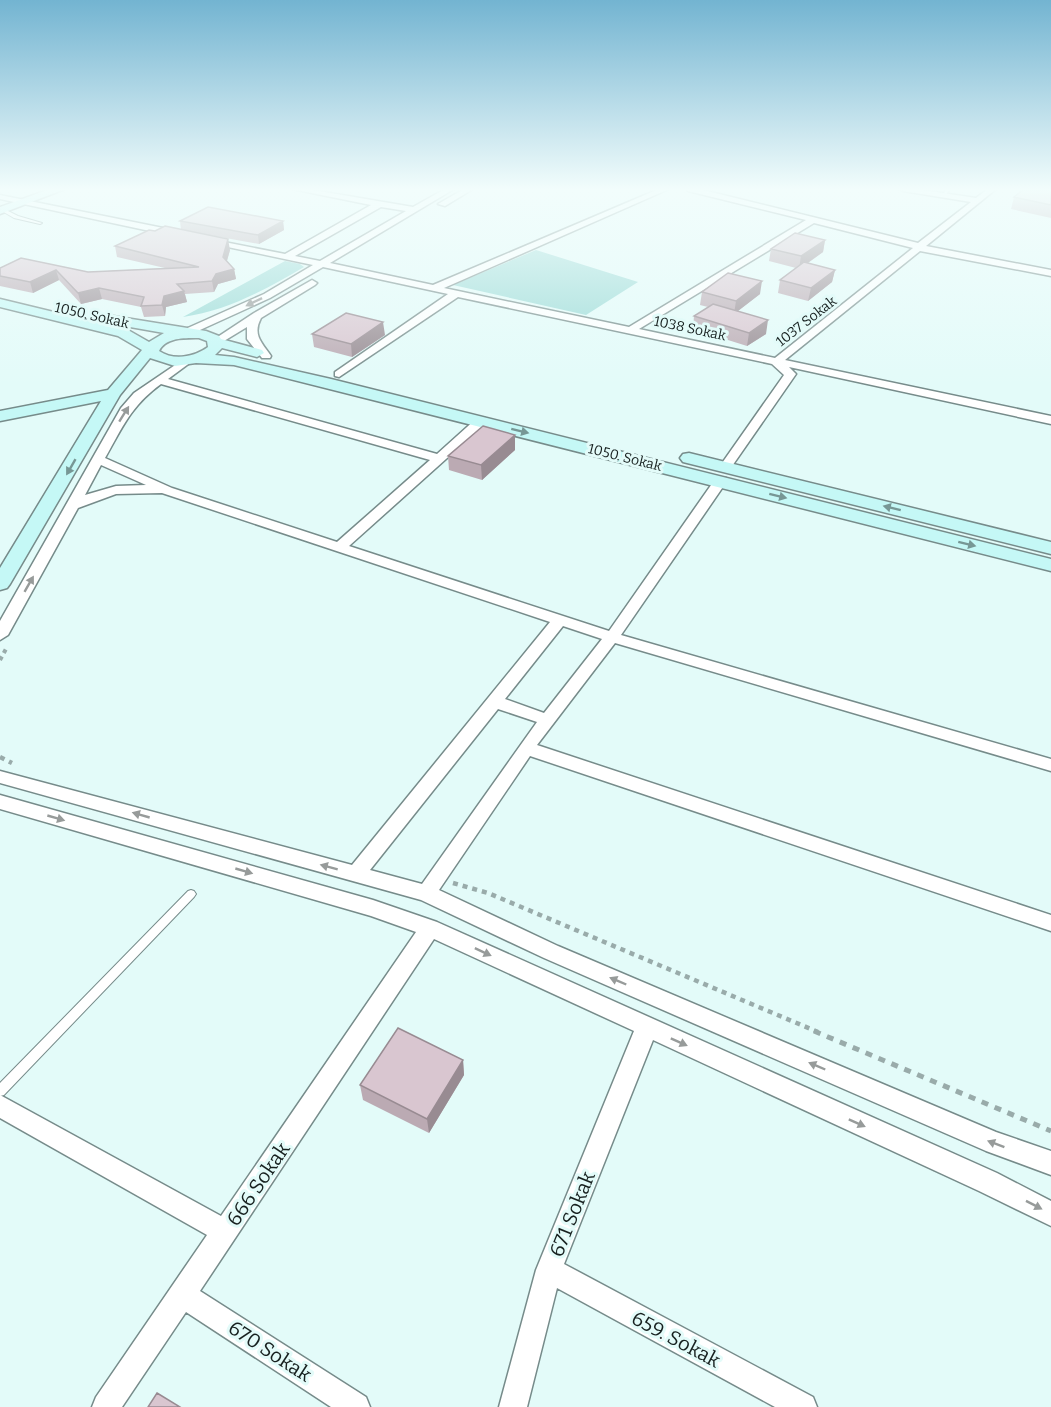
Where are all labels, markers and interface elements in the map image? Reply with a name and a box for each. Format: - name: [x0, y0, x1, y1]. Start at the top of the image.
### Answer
- street label: 1037 Sokak: [773, 293, 840, 350]
- one-way arrow: [246, 297, 263, 307]
- street label: 1050. Sokak: [53, 299, 131, 332]
- street label: 1038 Sokak: [652, 313, 728, 344]
- one-way arrow: [119, 405, 130, 422]
- one-way arrow: [510, 426, 529, 436]
- street label: 1050. Sokak: [586, 440, 664, 475]
- one-way arrow: [66, 458, 76, 475]
- one-way arrow: [769, 491, 787, 501]
- one-way arrow: [883, 503, 902, 513]
- one-way arrow: [958, 539, 976, 549]
- one-way arrow: [24, 575, 34, 592]
- one-way arrow: [132, 810, 150, 819]
- one-way arrow: [47, 814, 65, 823]
- one-way arrow: [320, 862, 338, 871]
- one-way arrow: [235, 867, 253, 877]
- one-way arrow: [474, 948, 491, 957]
- one-way arrow: [609, 976, 627, 986]
- one-way arrow: [671, 1037, 689, 1047]
- one-way arrow: [808, 1062, 825, 1071]
- one-way arrow: [848, 1118, 865, 1127]
- street label: 666 Sokak: [221, 1137, 295, 1230]
- one-way arrow: [987, 1138, 1005, 1148]
- street label: 671 Sokak: [544, 1167, 600, 1260]
- one-way arrow: [1025, 1200, 1042, 1210]
- street label: 659. Sokak: [628, 1306, 725, 1373]
- street label: 670 Sokak: [224, 1315, 317, 1387]

